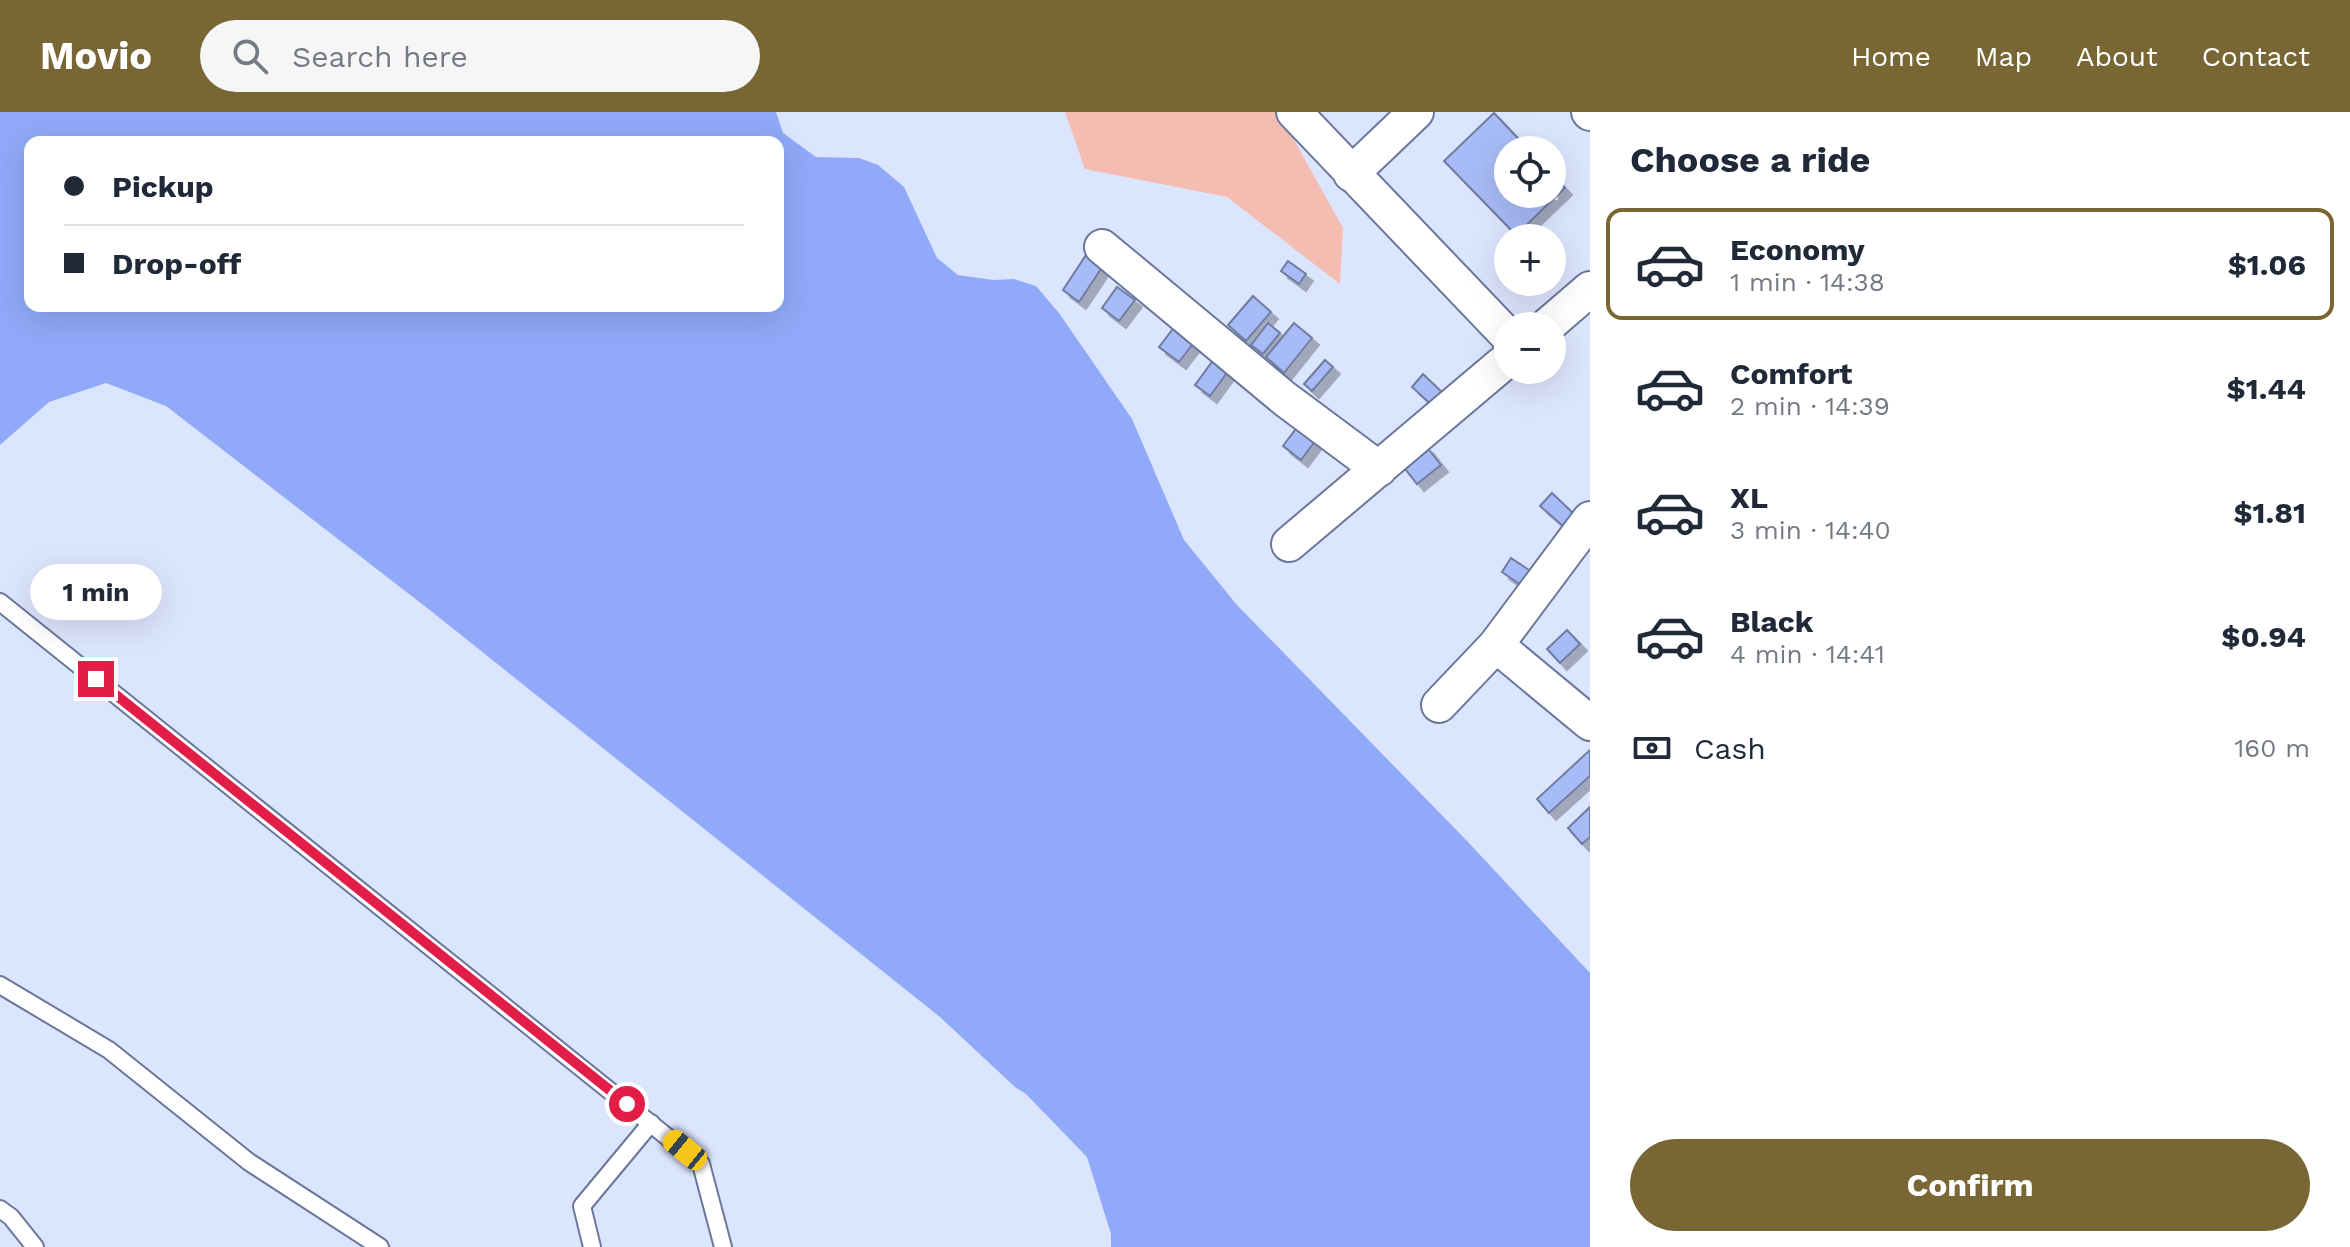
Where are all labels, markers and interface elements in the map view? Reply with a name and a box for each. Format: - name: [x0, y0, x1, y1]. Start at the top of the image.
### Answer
- search box: [200, 20, 760, 92]
- text: Movio: [40, 34, 152, 78]
- icon: search: [228, 34, 272, 78]
- text: Search here: [292, 39, 468, 74]
- text: Home: [1851, 40, 1931, 73]
- text: Map: [1975, 40, 2032, 73]
- text: About: [2076, 40, 2158, 73]
- text: Contact: [2202, 40, 2310, 73]
- map controls: [1494, 136, 1566, 384]
- button: locate: [1494, 136, 1566, 208]
- text: Choose a ride: [1630, 139, 1870, 181]
- text: Pickup: [112, 169, 214, 204]
- button: +: [1494, 224, 1566, 296]
- icon: car: [1634, 228, 1706, 300]
- text: Economy: [1730, 232, 1865, 267]
- text: Drop-off: [112, 246, 241, 281]
- text: $1.06: [2228, 247, 2306, 282]
- text: 1 min · 14:38: [1730, 267, 1885, 297]
- button: −: [1494, 312, 1566, 384]
- icon: car: [1634, 352, 1706, 424]
- text: Comfort: [1730, 356, 1852, 391]
- text: $1.44: [2227, 371, 2306, 406]
- text: 2 min · 14:39: [1730, 391, 1890, 421]
- icon: car: [1634, 476, 1706, 548]
- text: XL: [1730, 480, 1768, 515]
- text: $1.81: [2233, 495, 2306, 530]
- text: 3 min · 14:40: [1730, 515, 1891, 545]
- callout: 1 min: [30, 563, 162, 619]
- text: 1 min: [63, 577, 129, 607]
- icon: car: [1634, 600, 1706, 672]
- text: Black: [1730, 604, 1814, 639]
- text: $0.94: [2221, 619, 2306, 654]
- text: 4 min · 14:41: [1730, 639, 1885, 669]
- route end: [78, 661, 114, 697]
- icon: cash: [1630, 726, 1674, 770]
- text: Cash: [1694, 731, 1766, 766]
- text: 160 m: [2234, 733, 2310, 763]
- route start: [609, 1086, 645, 1122]
- car: [659, 1126, 711, 1174]
- button: Confirm: [1630, 1139, 2310, 1231]

